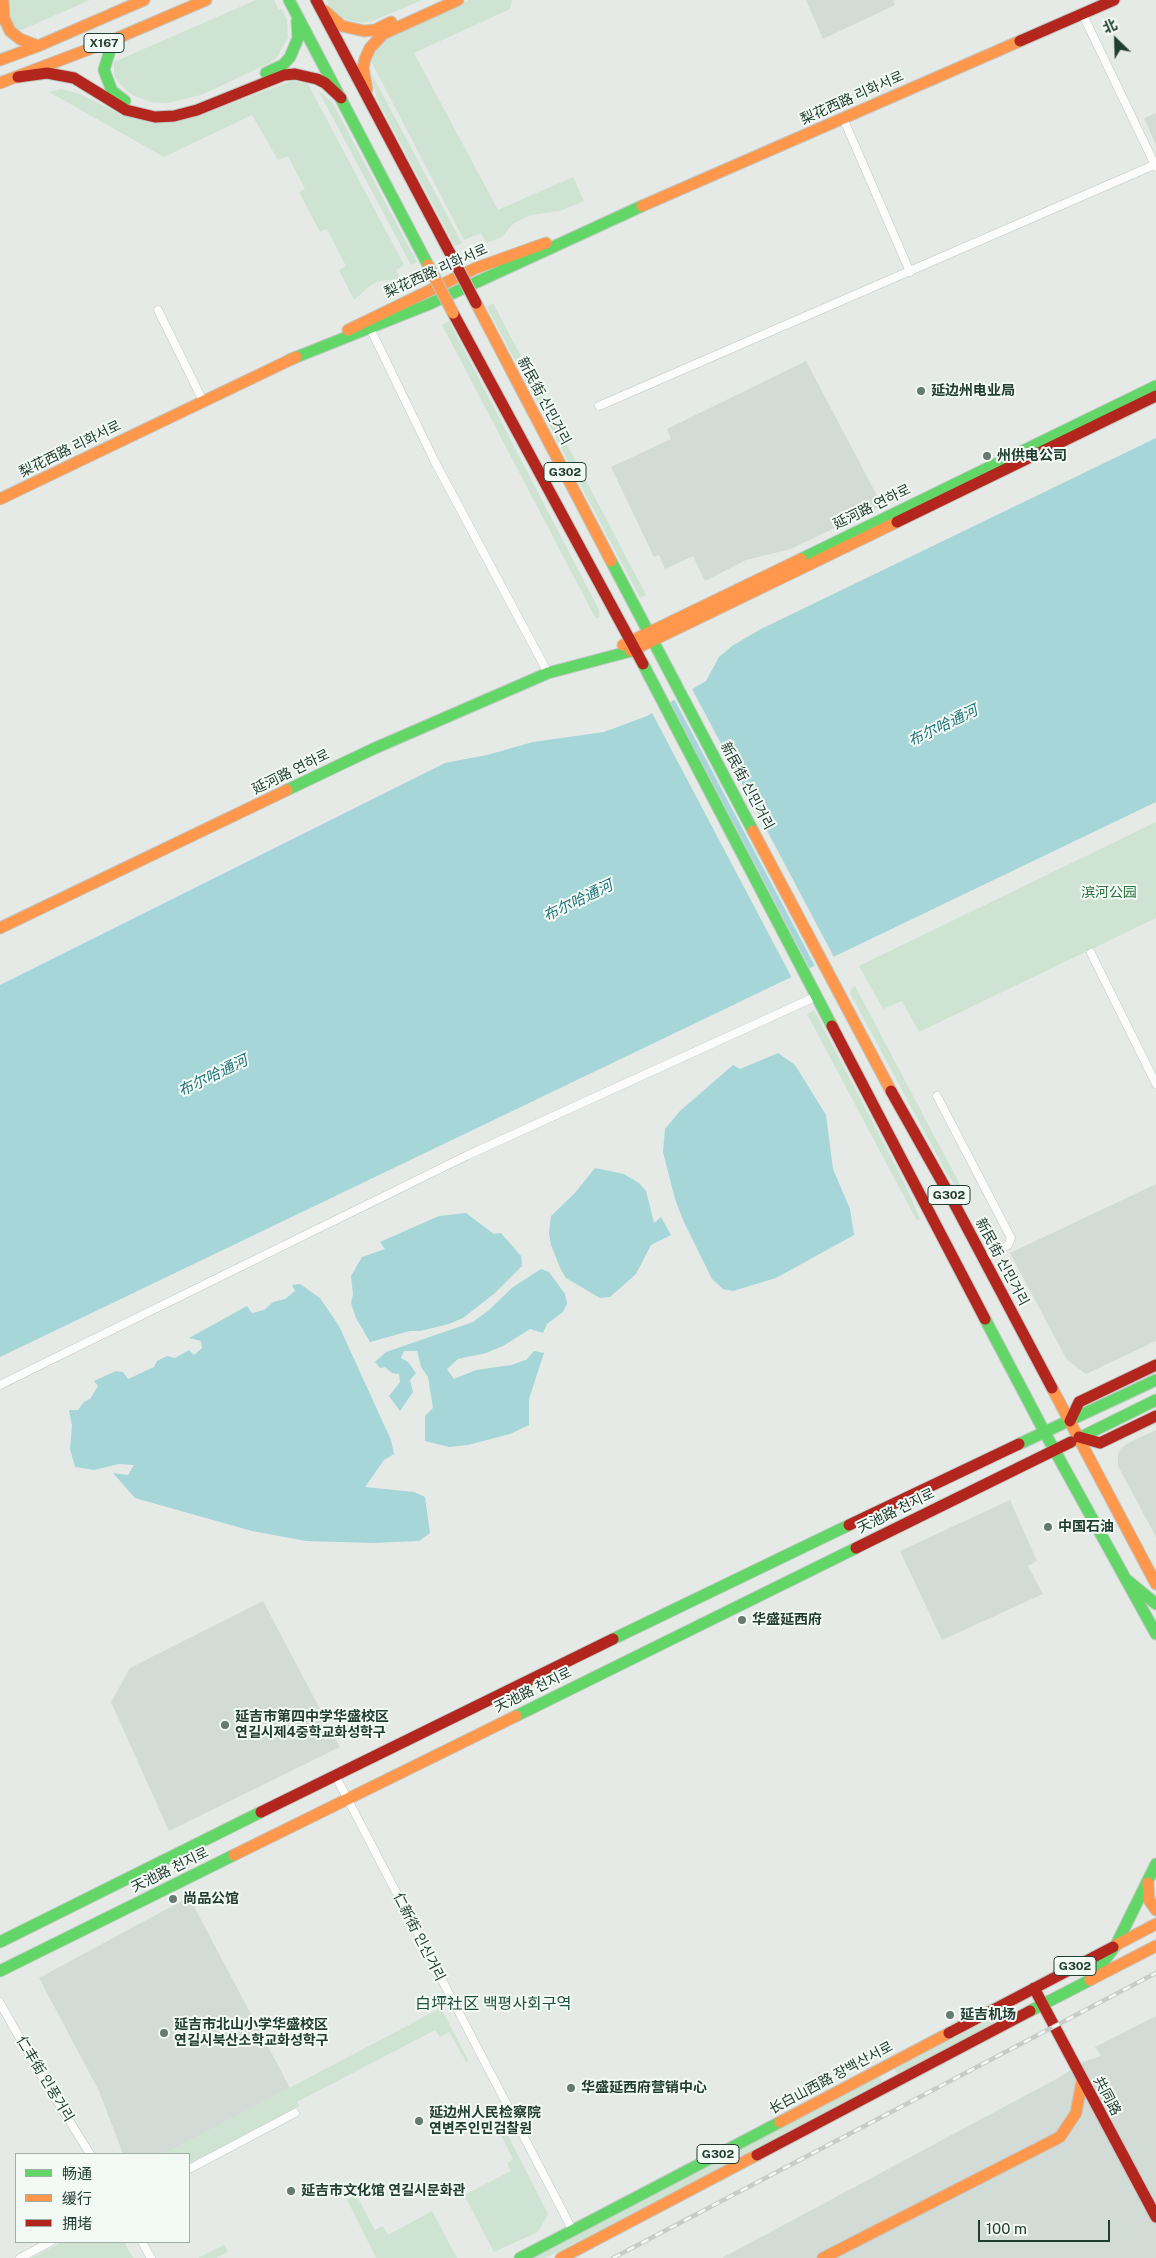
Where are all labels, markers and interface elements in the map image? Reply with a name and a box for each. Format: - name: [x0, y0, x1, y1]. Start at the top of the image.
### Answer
- north arrow: [1091, 15, 1141, 65]
- text: 北: [1100, 16, 1120, 36]
- road number: X167: [84, 34, 124, 52]
- street label: 梨花西路 리화서로: [798, 68, 906, 128]
- street label: 梨花西路 리화서로: [382, 241, 490, 301]
- street label: 新民街 신민거리: [514, 354, 574, 448]
- place label: 延边州电业局: [931, 383, 1015, 399]
- marker: 延边州电业局: [915, 385, 927, 397]
- street label: 梨花西路 리화서로: [16, 417, 124, 481]
- place label: 州供电公司: [997, 448, 1067, 464]
- marker: 州供电公司: [981, 450, 993, 462]
- road number: G302: [544, 462, 586, 482]
- street label: 延河路 연하로: [831, 481, 913, 533]
- water label: 布尔哈通河: [905, 701, 981, 751]
- street label: 新民街 신민거리: [717, 739, 777, 833]
- street label: 延河路 연하로: [250, 746, 332, 798]
- water label: 布尔哈通河: [540, 876, 616, 926]
- park label: 滨河公园: [1081, 885, 1137, 901]
- water label: 布尔哈通河: [175, 1051, 251, 1101]
- road number: G302: [928, 1186, 970, 1204]
- street label: 新民街 신민거리: [972, 1215, 1032, 1309]
- street label: 天池路 천지로: [855, 1485, 937, 1537]
- place label: 中国石油: [1058, 1519, 1114, 1535]
- marker: 中国石油: [1042, 1521, 1054, 1533]
- place label: 华盛延西府: [752, 1612, 822, 1628]
- marker: 华盛延西府: [736, 1614, 748, 1626]
- street label: 天池路 천지로: [492, 1664, 574, 1716]
- place label: 延吉市第四中学华盛校区 연길시제4중학교화성학구: [235, 1709, 389, 1741]
- marker: 延吉市第四中学华盛校区 연길시제4중학교화성학구: [219, 1719, 231, 1731]
- street label: 天池路 천지로: [129, 1844, 211, 1896]
- street label: 仁新街 인신거리: [390, 1890, 448, 1984]
- place label: 尚品公馆: [183, 1891, 239, 1907]
- marker: 尚品公馆: [167, 1893, 179, 1905]
- road number: G302: [1054, 1956, 1096, 1975]
- district label: 白坪社区 백평사회구역: [415, 1994, 571, 2014]
- place label: 延吉机场: [960, 2007, 1016, 2023]
- marker: 延吉机场: [944, 2009, 956, 2021]
- place label: 延吉市北山小学华盛校区 연길시북산소학교화성학구: [174, 2017, 329, 2050]
- marker: 延吉市北山小学华盛校区 연길시북산소학교화성학구: [158, 2027, 170, 2039]
- street label: 仁丰街 인풍거리: [13, 2033, 77, 2125]
- street label: 长白山西路 장백산서로: [766, 2038, 896, 2118]
- street label: 共同路: [1090, 2074, 1124, 2118]
- place label: 华盛延西府营销中心: [581, 2080, 707, 2096]
- marker: 华盛延西府营销中心: [565, 2082, 577, 2094]
- place label: 延边州人民检察院 연변주인민검찰원: [429, 2105, 541, 2138]
- marker: 延边州人民检察院 연변주인민검찰원: [413, 2115, 425, 2127]
- road number: G302: [697, 2144, 739, 2164]
- legend: [15, 2153, 190, 2243]
- text: 畅通: [62, 2165, 92, 2182]
- place label: 延吉市文化馆 연길시문화관: [301, 2183, 465, 2199]
- marker: 延吉市文化馆 연길시문화관: [285, 2185, 297, 2197]
- text: 缓行: [62, 2190, 92, 2207]
- scale bar: [981, 2210, 1114, 2242]
- text: 拥堵: [62, 2215, 92, 2232]
- text: 100 m: [986, 2220, 1027, 2237]

